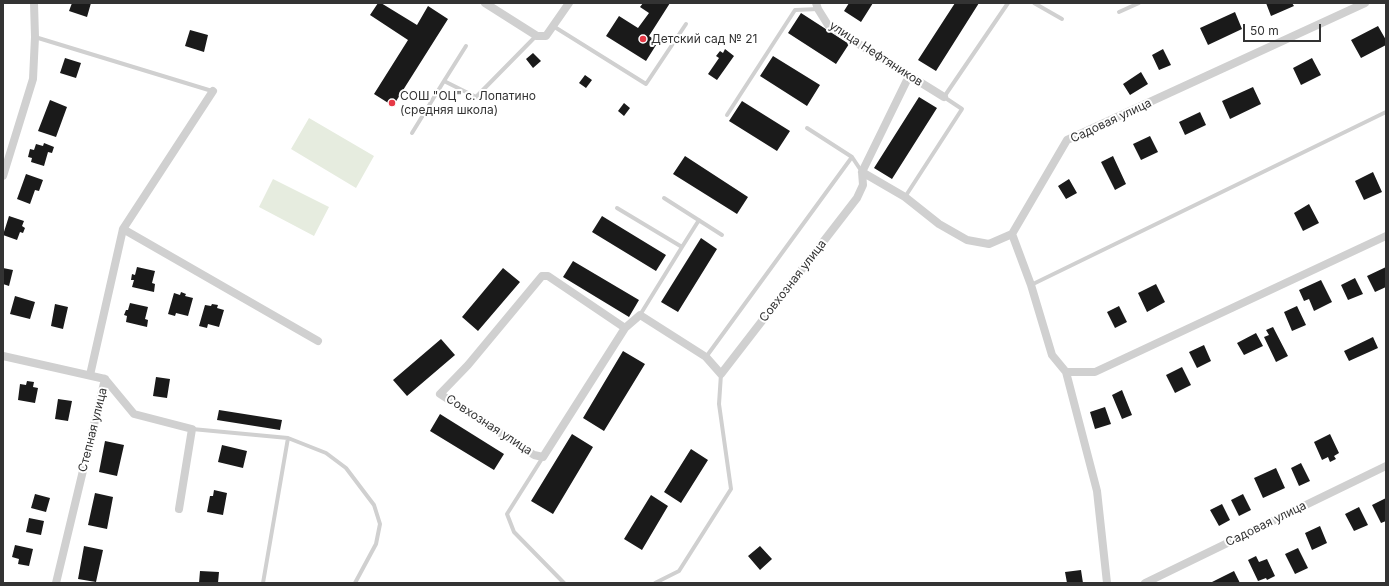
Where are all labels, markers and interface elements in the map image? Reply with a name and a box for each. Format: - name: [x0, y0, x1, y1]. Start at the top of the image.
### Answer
- scale bar: [1245, 16, 1323, 42]
- street label: улица Нефтяников: [827, 18, 925, 90]
- text: 50 m: [1250, 23, 1279, 38]
- place label: Детский сад № 21: [651, 32, 757, 46]
- marker: Детский сад № 21: [638, 34, 648, 44]
- place label: СОШ "ОЦ" с. Лопатино (средняя школа): [400, 89, 536, 117]
- street label: Садовая улица: [1068, 96, 1154, 146]
- marker: СОШ "ОЦ" с. Лопатино (средняя школа): [387, 98, 397, 108]
- street label: Совхозная улица: [757, 237, 829, 325]
- street label: Степная улица: [76, 386, 110, 474]
- street label: Совхозная улица: [443, 392, 535, 458]
- street label: Садовая улица: [1223, 498, 1309, 550]

